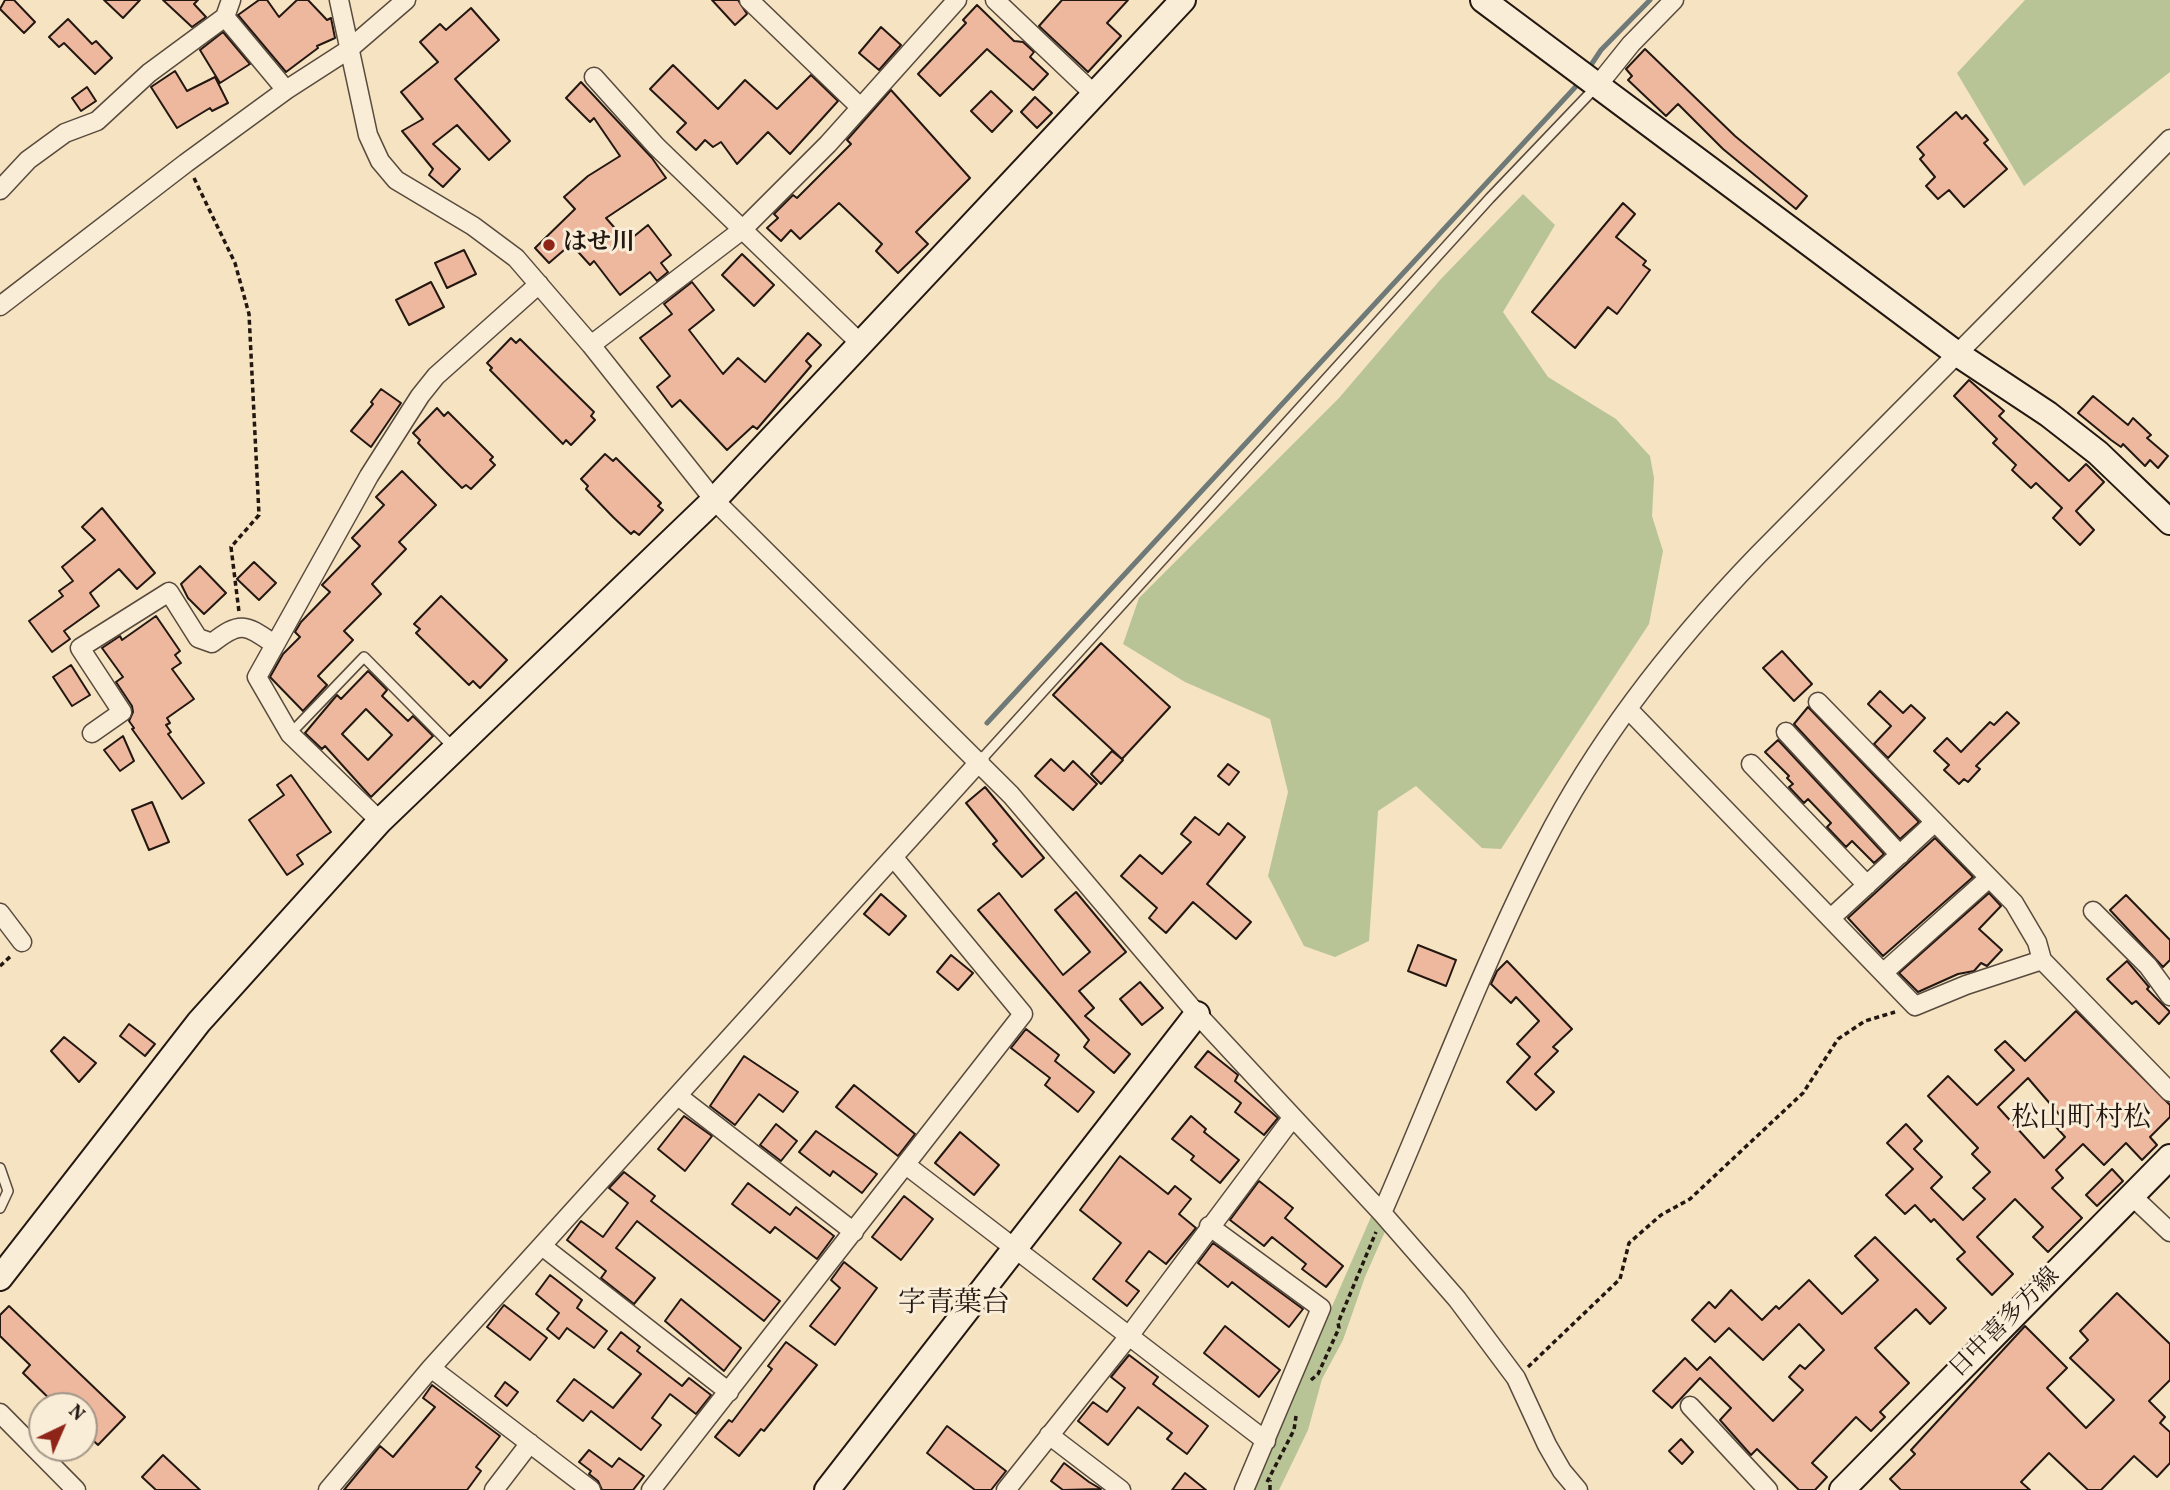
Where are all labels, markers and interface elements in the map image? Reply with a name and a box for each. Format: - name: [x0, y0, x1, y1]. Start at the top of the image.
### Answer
- place label: はせ川: [563, 231, 635, 259]
- marker: はせ川: [541, 237, 557, 253]
- district label: 松山町村松: [2011, 1104, 2151, 1138]
- street label: 日中喜多方線: [1945, 1263, 2067, 1385]
- district label: 字青葉台: [898, 1289, 1010, 1323]
- north arrow: [28, 1392, 98, 1462]
- text: N: [62, 1399, 90, 1427]

